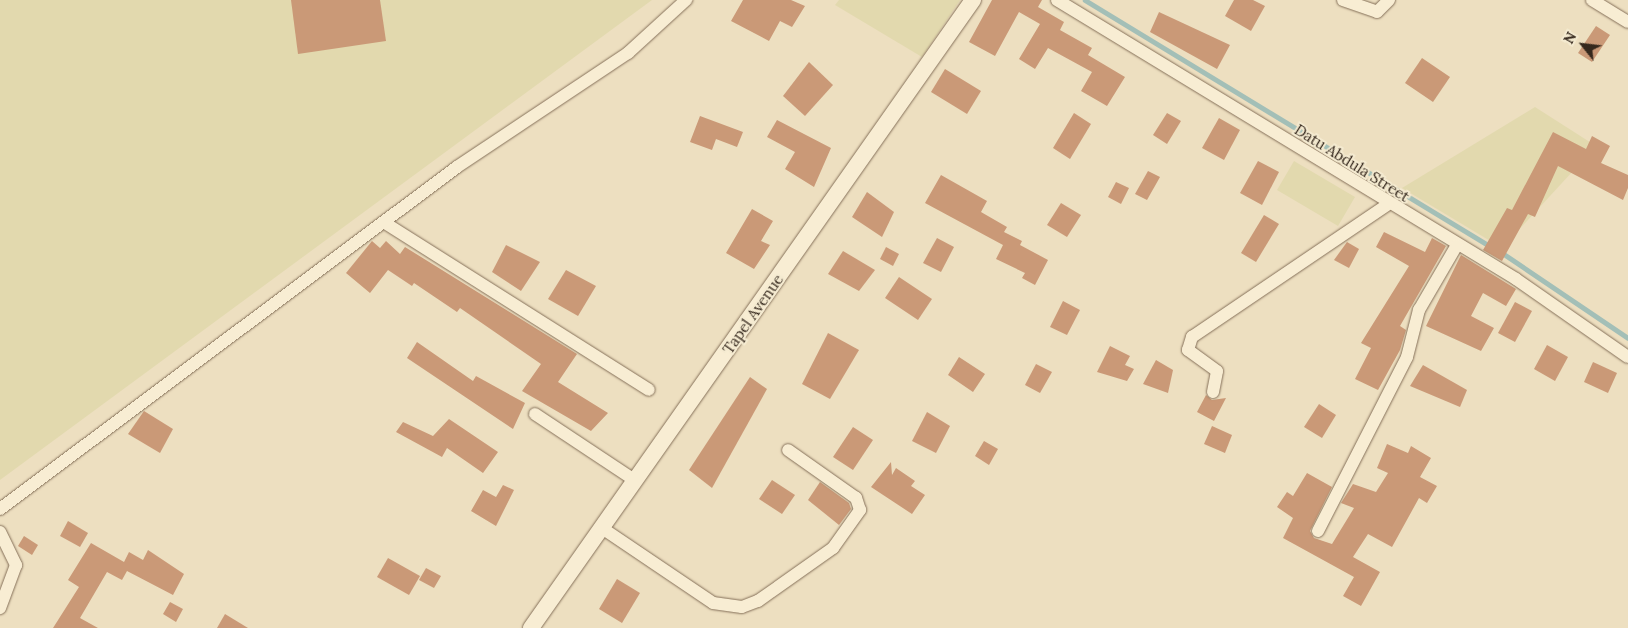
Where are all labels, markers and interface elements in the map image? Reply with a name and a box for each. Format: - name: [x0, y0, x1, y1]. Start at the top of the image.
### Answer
- north arrow: [1558, 20, 1608, 70]
- text: N: [1559, 29, 1580, 47]
- street label: Datu Abdula Street: [1291, 120, 1413, 206]
- street label: Tapel Avenue: [719, 271, 787, 357]

